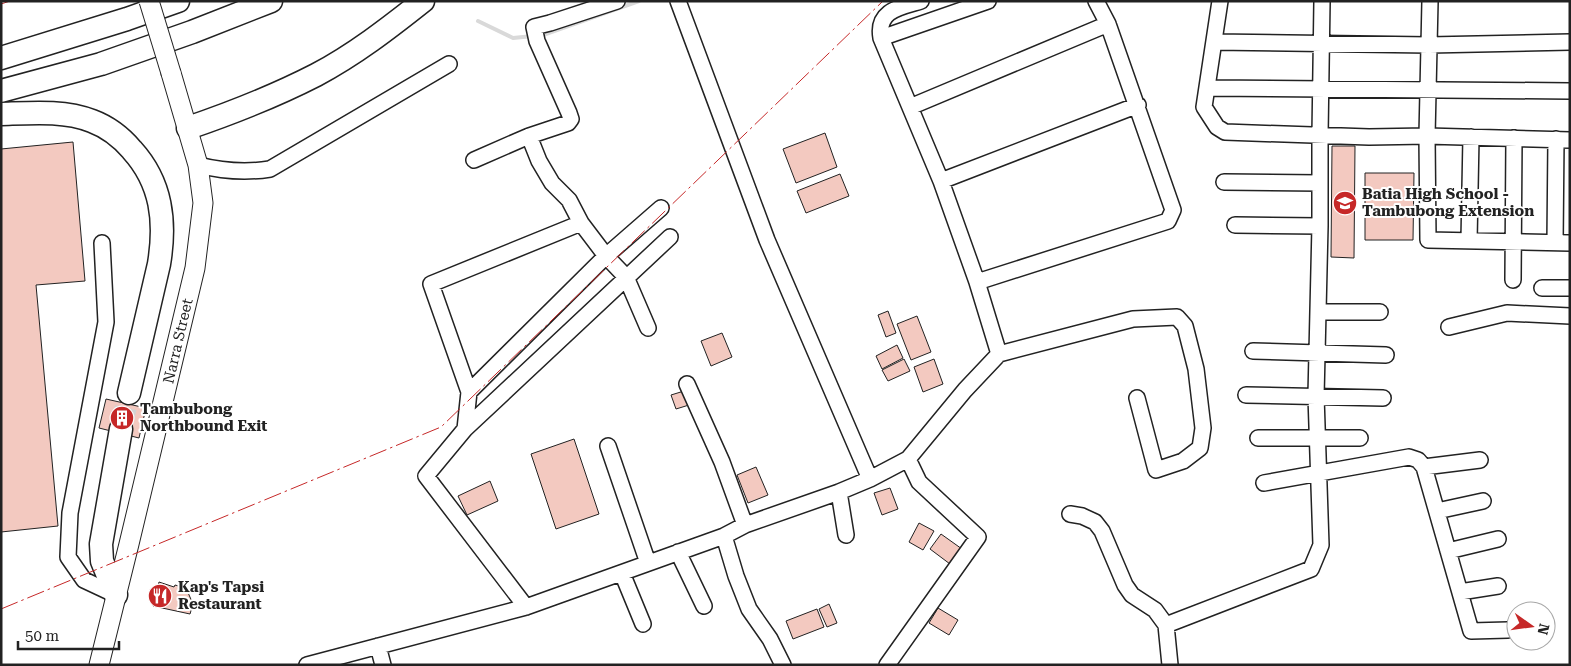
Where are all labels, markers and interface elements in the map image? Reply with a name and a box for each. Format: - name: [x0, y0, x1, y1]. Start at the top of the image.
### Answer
- place label: Batia High School - Tambubong Extension: [1362, 185, 1534, 220]
- school or university icon: Batia High School - Tambubong Extension: [1332, 190, 1358, 216]
- street label: Narra Street: [159, 296, 197, 385]
- place label: Tambubong Northbound Exit: [140, 400, 267, 435]
- building icon: Tambubong Northbound Exit: [109, 405, 135, 431]
- place label: Kap's Tapsi Restaurant: [178, 578, 264, 613]
- restaurant icon: Kap's Tapsi Restaurant: [147, 583, 173, 609]
- north arrow: [1506, 601, 1556, 651]
- scale bar: [18, 618, 119, 650]
- text: N: [1534, 622, 1553, 637]
- text: 50 m: [25, 627, 60, 645]

